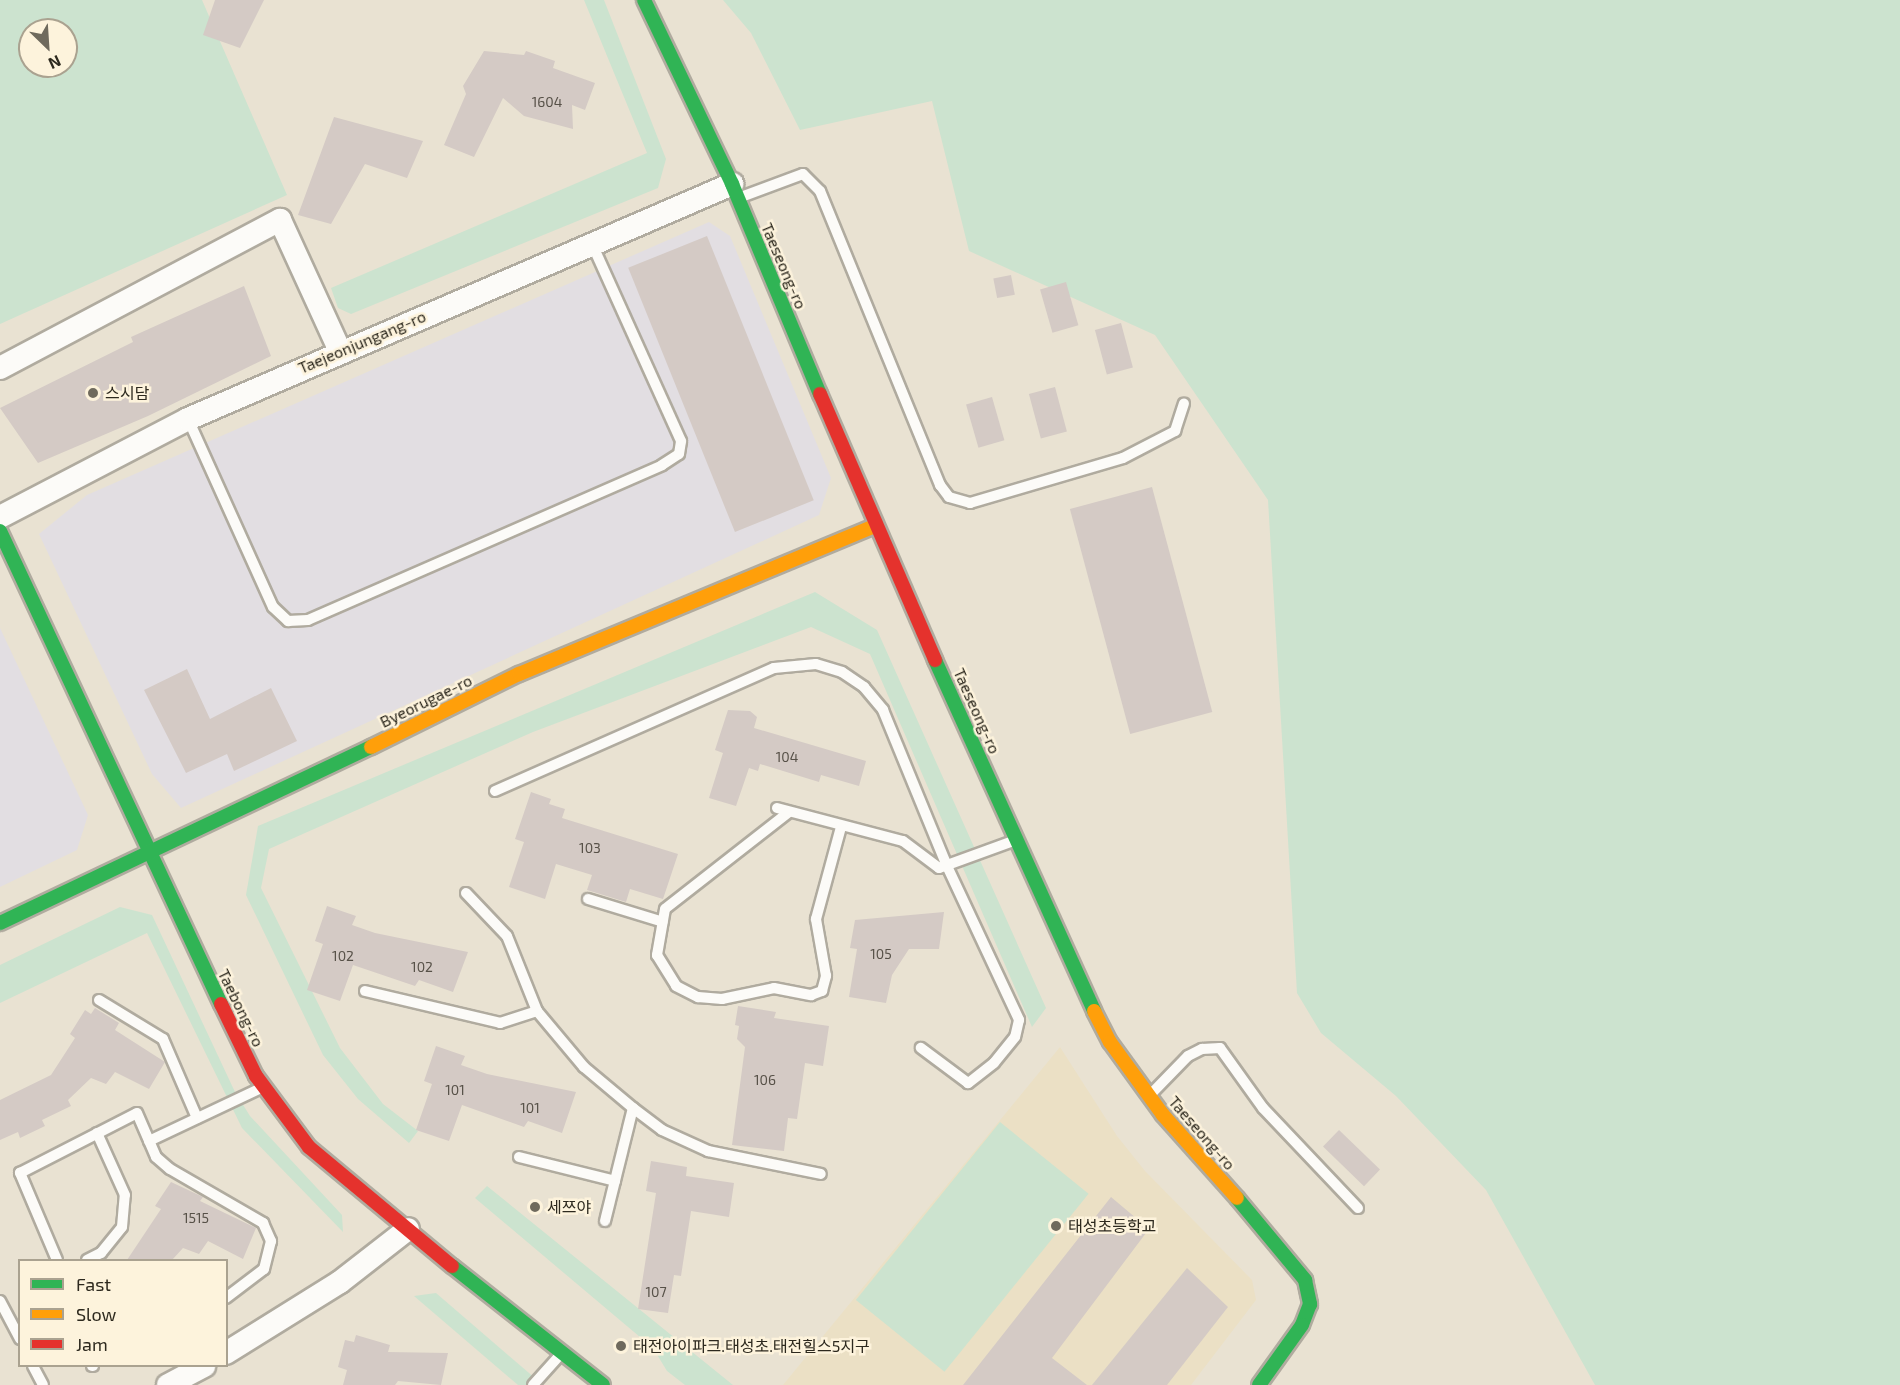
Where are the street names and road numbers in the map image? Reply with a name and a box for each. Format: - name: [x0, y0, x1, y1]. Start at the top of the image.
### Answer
- street label: Taeseong-ro: [757, 220, 811, 312]
- street label: Taejeonjungang-ro: [295, 306, 429, 378]
- street label: Taeseong-ro: [950, 665, 1004, 757]
- street label: Byeorugae-ro: [377, 670, 475, 732]
- street label: Taebong-ro: [214, 966, 268, 1050]
- street label: Taeseong-ro: [1165, 1092, 1239, 1174]

